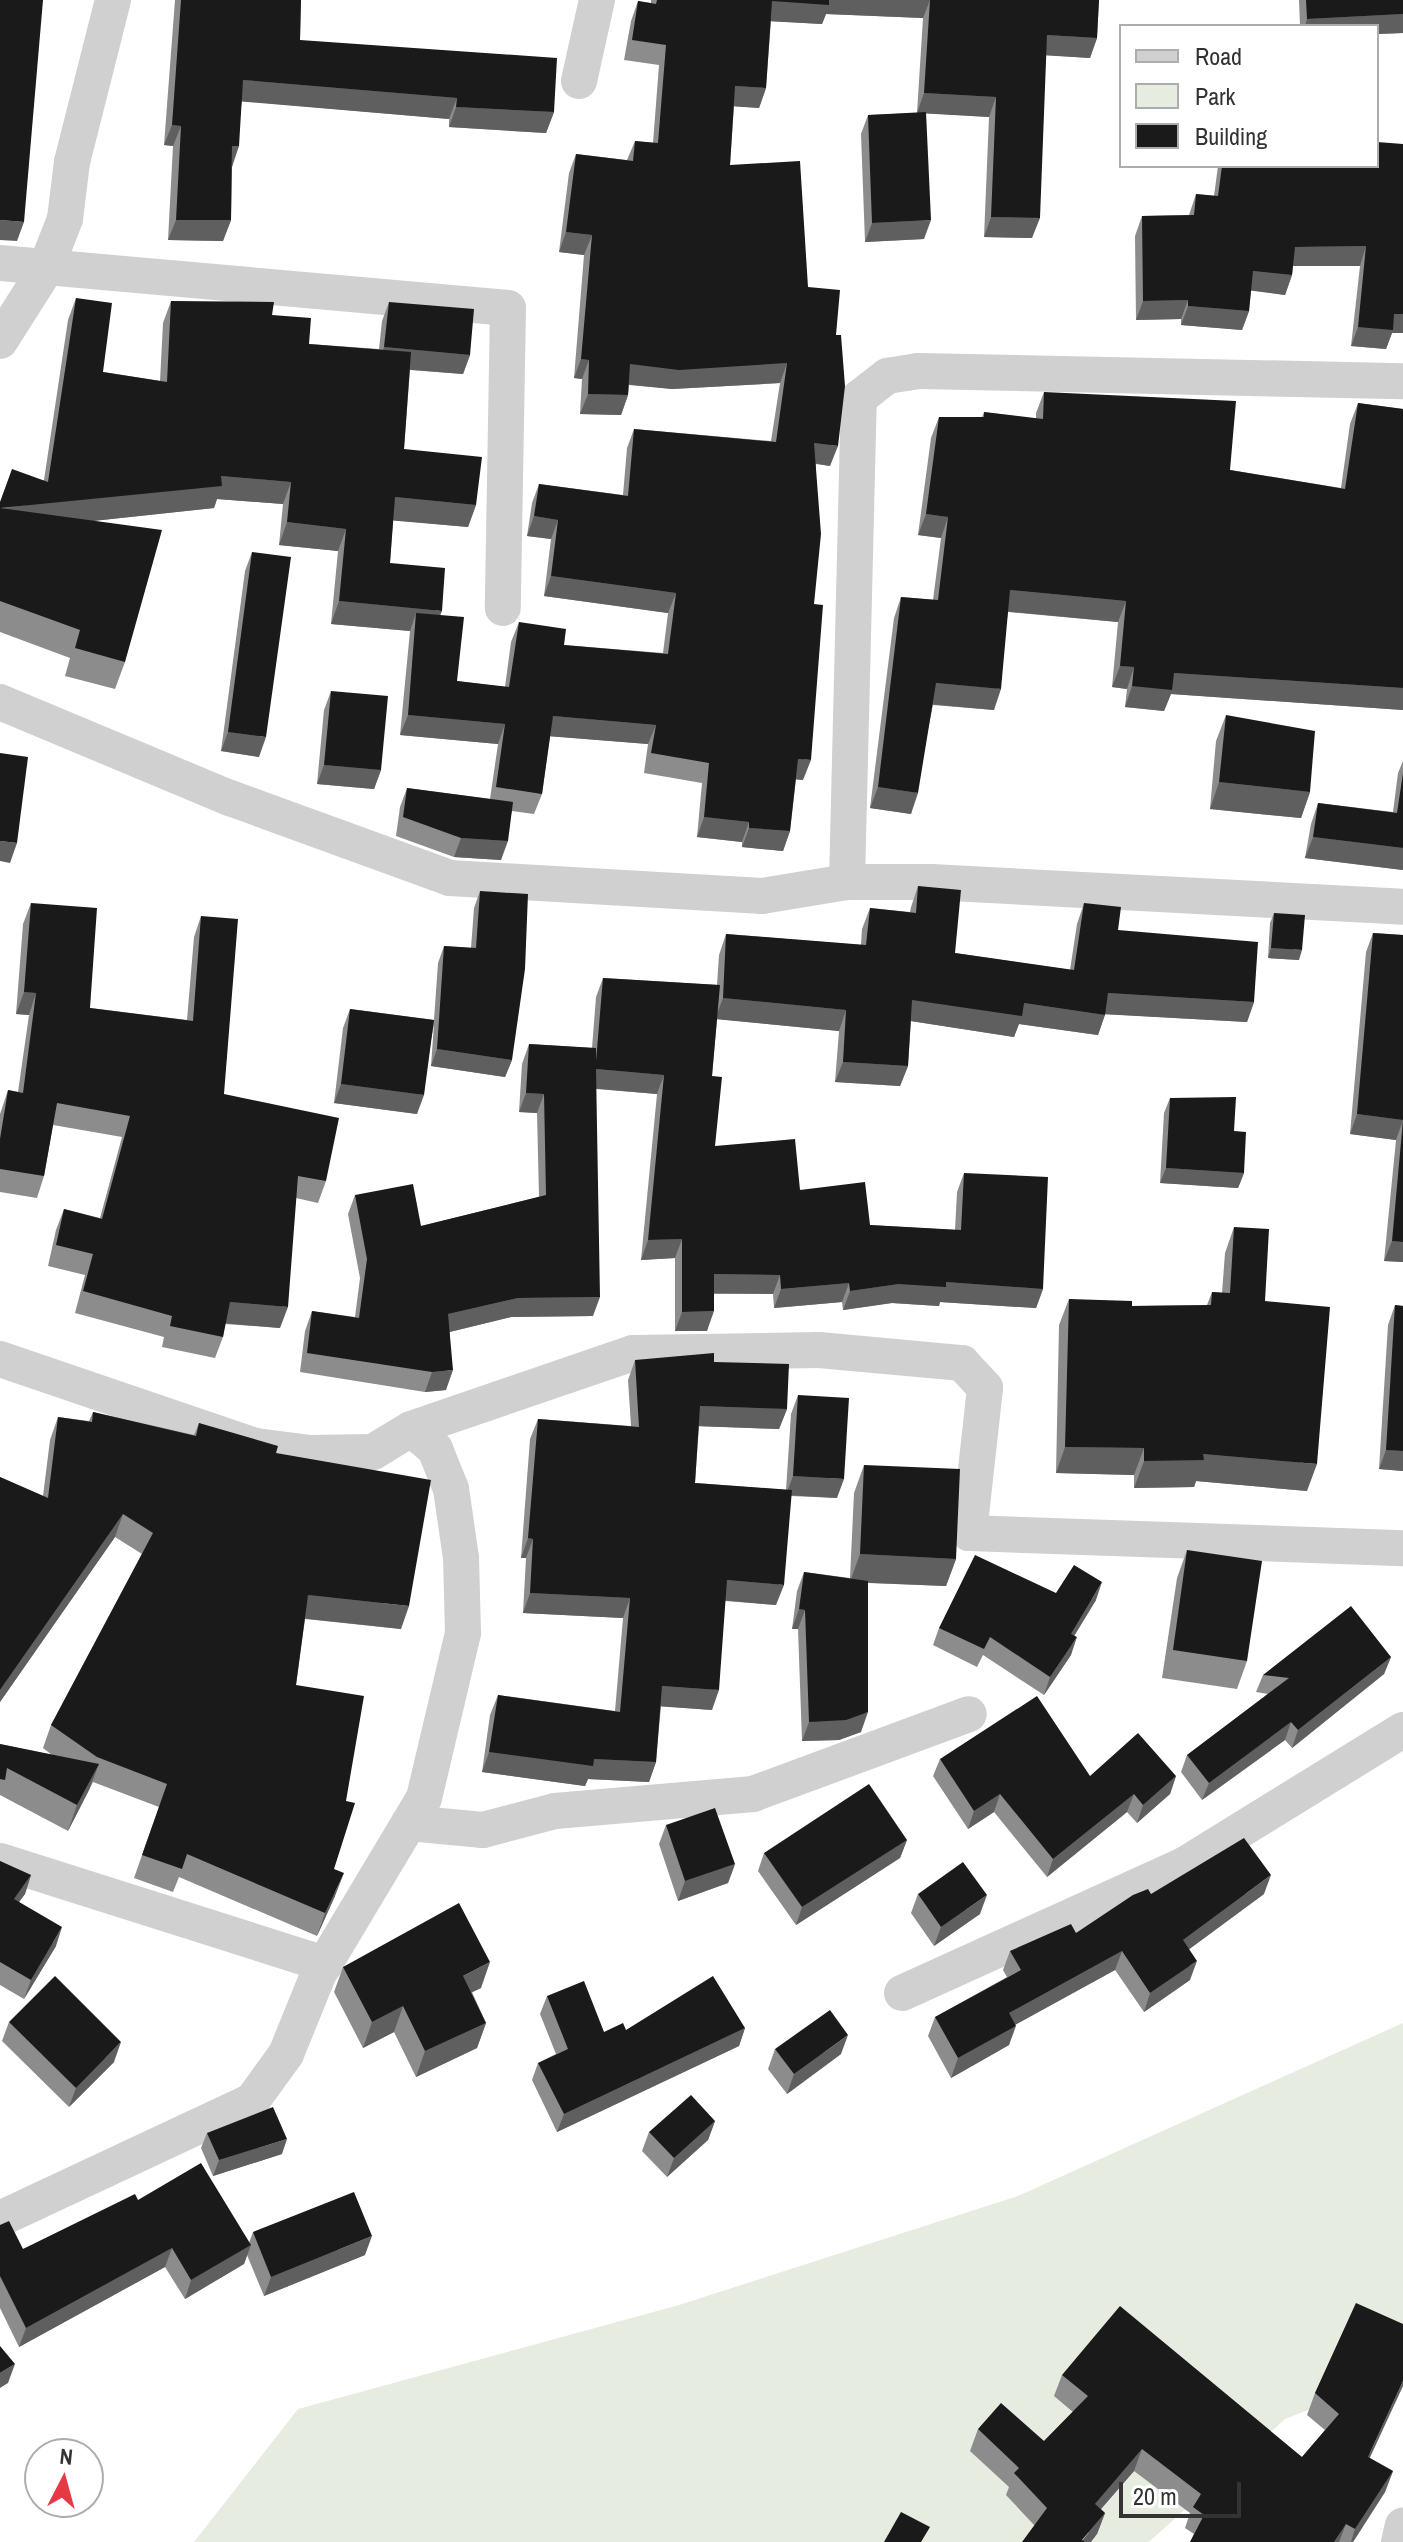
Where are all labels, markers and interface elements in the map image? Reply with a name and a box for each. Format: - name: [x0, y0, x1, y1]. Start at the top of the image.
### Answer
- legend: [1119, 24, 1379, 168]
- text: Road: [1195, 40, 1242, 72]
- text: Park: [1195, 80, 1235, 112]
- text: Building: [1195, 120, 1267, 152]
- north arrow: [24, 2438, 104, 2518]
- text: N: [58, 2441, 74, 2472]
- scale bar: [1123, 2466, 1245, 2516]
- text: 20 m: [1133, 2480, 1177, 2512]

